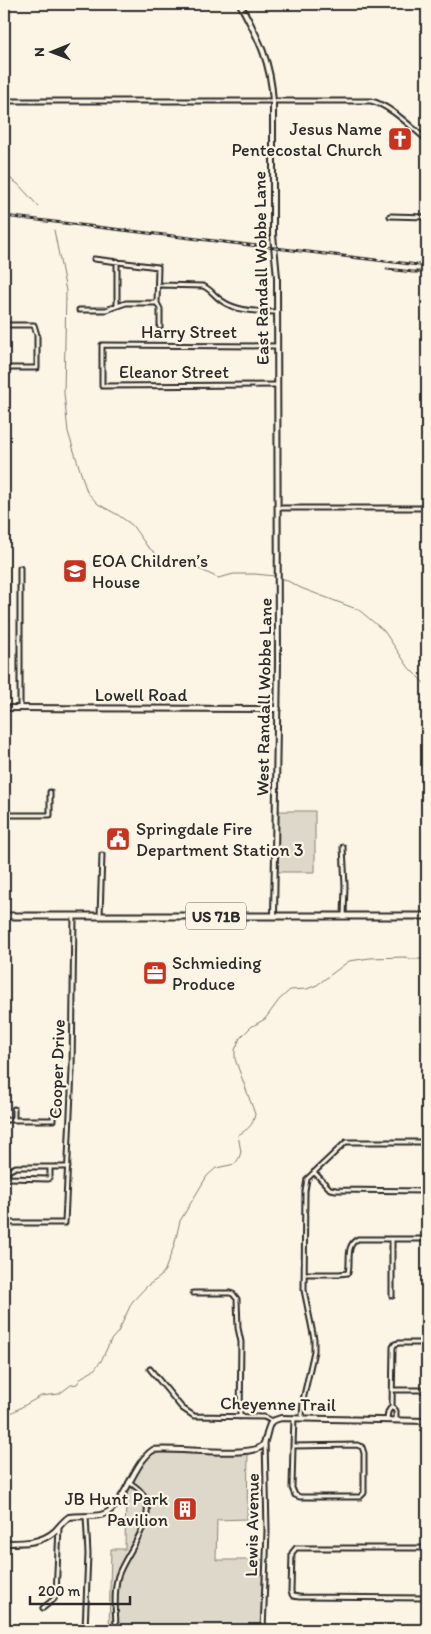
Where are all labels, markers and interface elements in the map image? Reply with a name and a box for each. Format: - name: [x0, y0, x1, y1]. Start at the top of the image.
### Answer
- north arrow: [28, 28, 78, 78]
- text: N: [31, 47, 48, 57]
- place label: Jesus Name Pentecostal Church: [231, 118, 382, 161]
- church icon: Jesus Name Pentecostal Church: [387, 126, 413, 152]
- street label: East Randall Wobbe Lane: [248, 171, 274, 365]
- street label: Harry Street: [141, 321, 237, 343]
- street label: Eleanor Street: [119, 361, 229, 383]
- place label: EOA Children’s House: [92, 550, 208, 593]
- school or university icon: EOA Children’s House: [62, 558, 88, 584]
- street label: West Randall Wobbe Lane: [251, 598, 277, 796]
- street label: Lowell Road: [95, 684, 187, 706]
- place label: Springdale Fire Department Station 3: [136, 818, 304, 861]
- public building icon: Springdale Fire Department Station 3: [105, 826, 131, 852]
- road number: US 71B: [186, 902, 246, 929]
- place label: Schmieding Produce: [172, 952, 262, 995]
- office icon: Schmieding Produce: [142, 960, 168, 986]
- street label: Cooper Drive: [44, 1019, 70, 1119]
- street label: Cheyenne Trail: [220, 1392, 336, 1416]
- street label: Lewis Avenue: [240, 1473, 264, 1577]
- place label: JB Hunt Park Pavilion: [65, 1488, 169, 1531]
- building icon: JB Hunt Park Pavilion: [172, 1496, 198, 1522]
- scale bar: [30, 1574, 130, 1606]
- text: 200 m: [38, 1582, 81, 1600]

